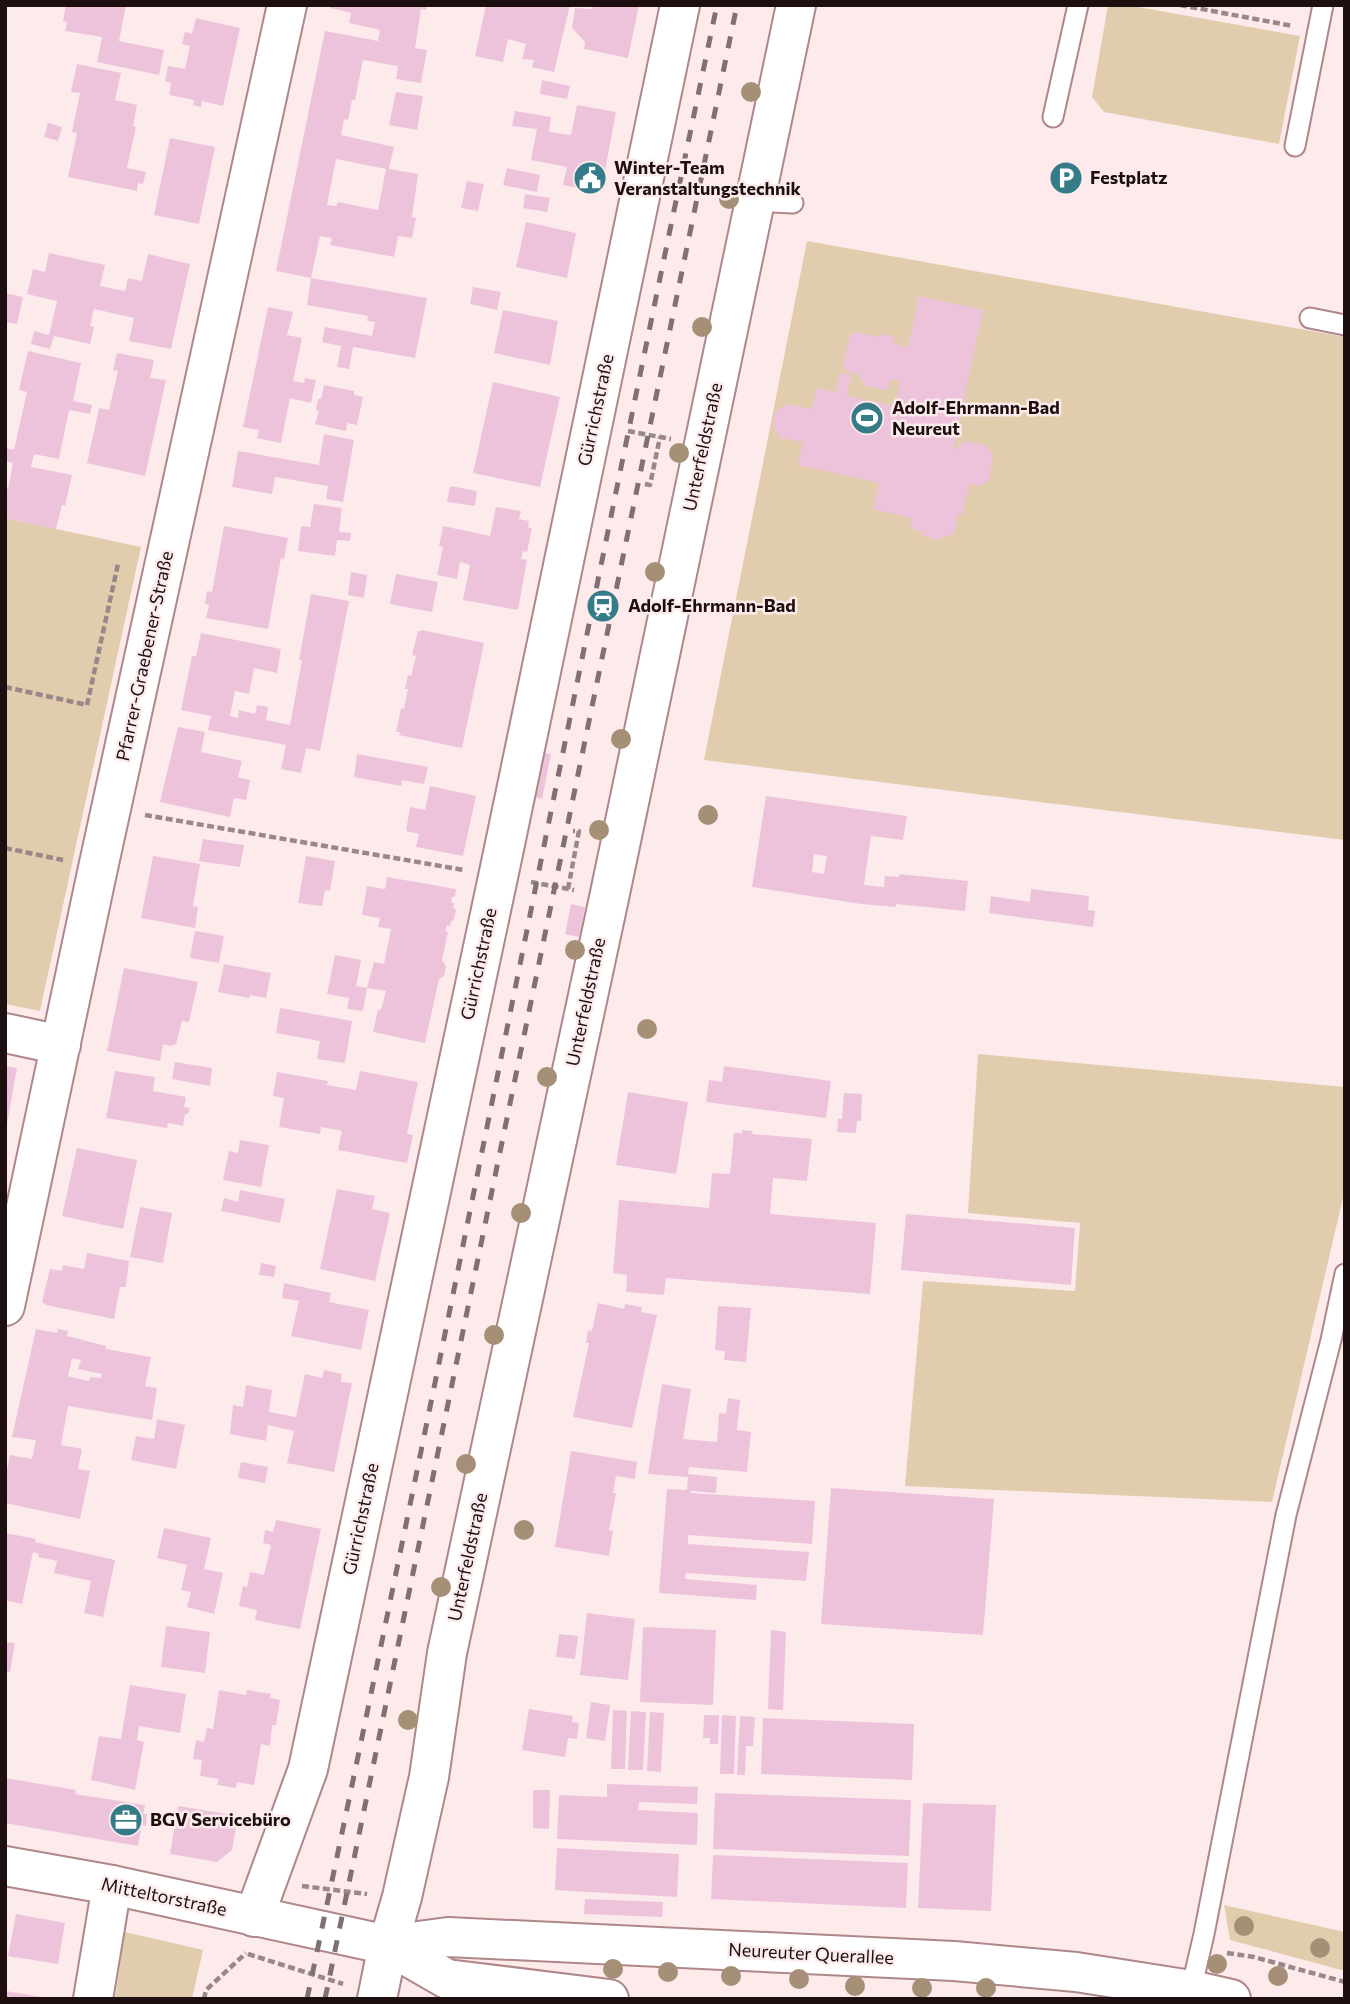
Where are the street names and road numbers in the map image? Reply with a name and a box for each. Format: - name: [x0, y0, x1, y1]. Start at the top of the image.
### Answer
- street label: Gürrichstraße: [572, 352, 618, 468]
- street label: Unterfeldstraße: [678, 380, 726, 513]
- street label: Pfarrer-Graebener-Straße: [111, 549, 177, 763]
- street label: Gürrichstraße: [455, 906, 501, 1022]
- street label: Unterfeldstraße: [561, 935, 609, 1068]
- street label: Gürrichstraße: [337, 1461, 383, 1577]
- street label: Unterfeldstraße: [443, 1490, 491, 1623]
- street label: Mitteltorstraße: [99, 1872, 229, 1920]
- street label: Neureuter Querallee: [728, 1938, 894, 1968]

